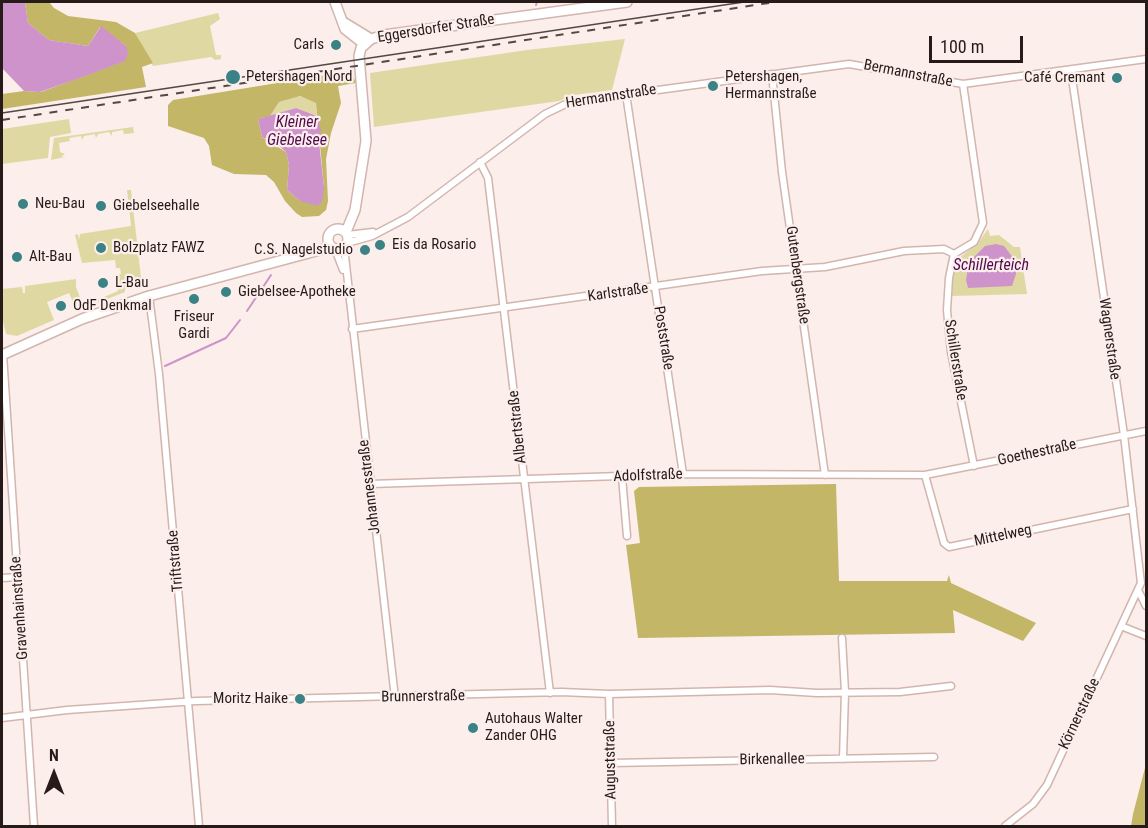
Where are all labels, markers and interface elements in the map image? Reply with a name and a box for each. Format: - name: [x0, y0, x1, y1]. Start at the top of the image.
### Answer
- street label: Eggersdorfer Straße: [376, 11, 496, 47]
- scale bar: [932, 24, 1026, 62]
- place label: Carls: [293, 36, 324, 54]
- text: 100 m: [940, 36, 984, 57]
- marker: Carls: [329, 38, 343, 52]
- street label: Bermannstraße: [862, 57, 954, 91]
- marker: Petershagen Nord: [224, 68, 242, 86]
- place label: Petershagen Nord: [246, 68, 352, 86]
- place label: Petershagen, Hermannstraße: [725, 68, 817, 103]
- place label: Café Cremant: [1024, 69, 1105, 87]
- marker: Café Cremant: [1110, 71, 1124, 85]
- marker: Petershagen, Hermannstraße: [706, 79, 720, 93]
- street label: Hermannstraße: [564, 81, 658, 113]
- water label: Kleiner Giebelsee: [267, 113, 327, 151]
- place label: Neu-Bau: [35, 195, 85, 213]
- marker: Neu-Bau: [16, 197, 30, 211]
- place label: Giebelseehalle: [113, 197, 199, 215]
- marker: Giebelseehalle: [94, 199, 108, 213]
- street label: Gutenbergstraße: [781, 225, 813, 325]
- place label: Eis da Rosario: [392, 236, 476, 254]
- marker: Eis da Rosario: [373, 238, 387, 252]
- place label: Bolzplatz FAWZ: [113, 239, 205, 257]
- marker: Bolzplatz FAWZ: [94, 241, 108, 255]
- place label: C.S. Nagelstudio: [254, 241, 353, 259]
- marker: C.S. Nagelstudio: [358, 243, 372, 257]
- place label: Alt-Bau: [29, 248, 72, 266]
- marker: Alt-Bau: [10, 250, 24, 264]
- water label: Schillerteich: [953, 256, 1029, 276]
- place label: L-Bau: [115, 274, 148, 292]
- marker: L-Bau: [96, 276, 110, 290]
- street label: Karlstraße: [587, 280, 649, 306]
- place label: Giebelsee-Apotheke: [238, 283, 356, 301]
- marker: Giebelsee-Apotheke: [219, 285, 233, 299]
- marker: Friseur Gardi: [187, 292, 201, 306]
- place label: OdF Denkmal: [73, 297, 152, 315]
- street label: Wagnerstraße: [1094, 297, 1124, 381]
- marker: OdF Denkmal: [54, 299, 68, 313]
- street label: Poststraße: [649, 305, 677, 371]
- place label: Friseur Gardi: [174, 308, 214, 343]
- street label: Schillerstraße: [940, 318, 970, 402]
- street label: Albertstraße: [505, 390, 531, 464]
- street label: Goethestraße: [996, 436, 1078, 470]
- street label: Johannesstraße: [355, 439, 385, 535]
- street label: Adolfstraße: [613, 466, 683, 486]
- street label: Mittelweg: [973, 521, 1033, 551]
- street label: Triftstraße: [164, 529, 188, 593]
- street label: Gravenhainstraße: [7, 556, 33, 660]
- street label: Körnerstraße: [1056, 676, 1104, 752]
- street label: Brunnerstraße: [381, 687, 465, 707]
- place label: Moritz Haike: [213, 690, 288, 708]
- marker: Moritz Haike: [293, 692, 307, 706]
- place label: Autohaus Walter Zander OHG: [485, 710, 582, 745]
- street label: Auguststraße: [601, 720, 621, 800]
- marker: Autohaus Walter Zander OHG: [466, 721, 480, 735]
- north arrow: [24, 744, 84, 804]
- text: N: [49, 746, 59, 765]
- street label: Birkenallee: [739, 750, 805, 770]

